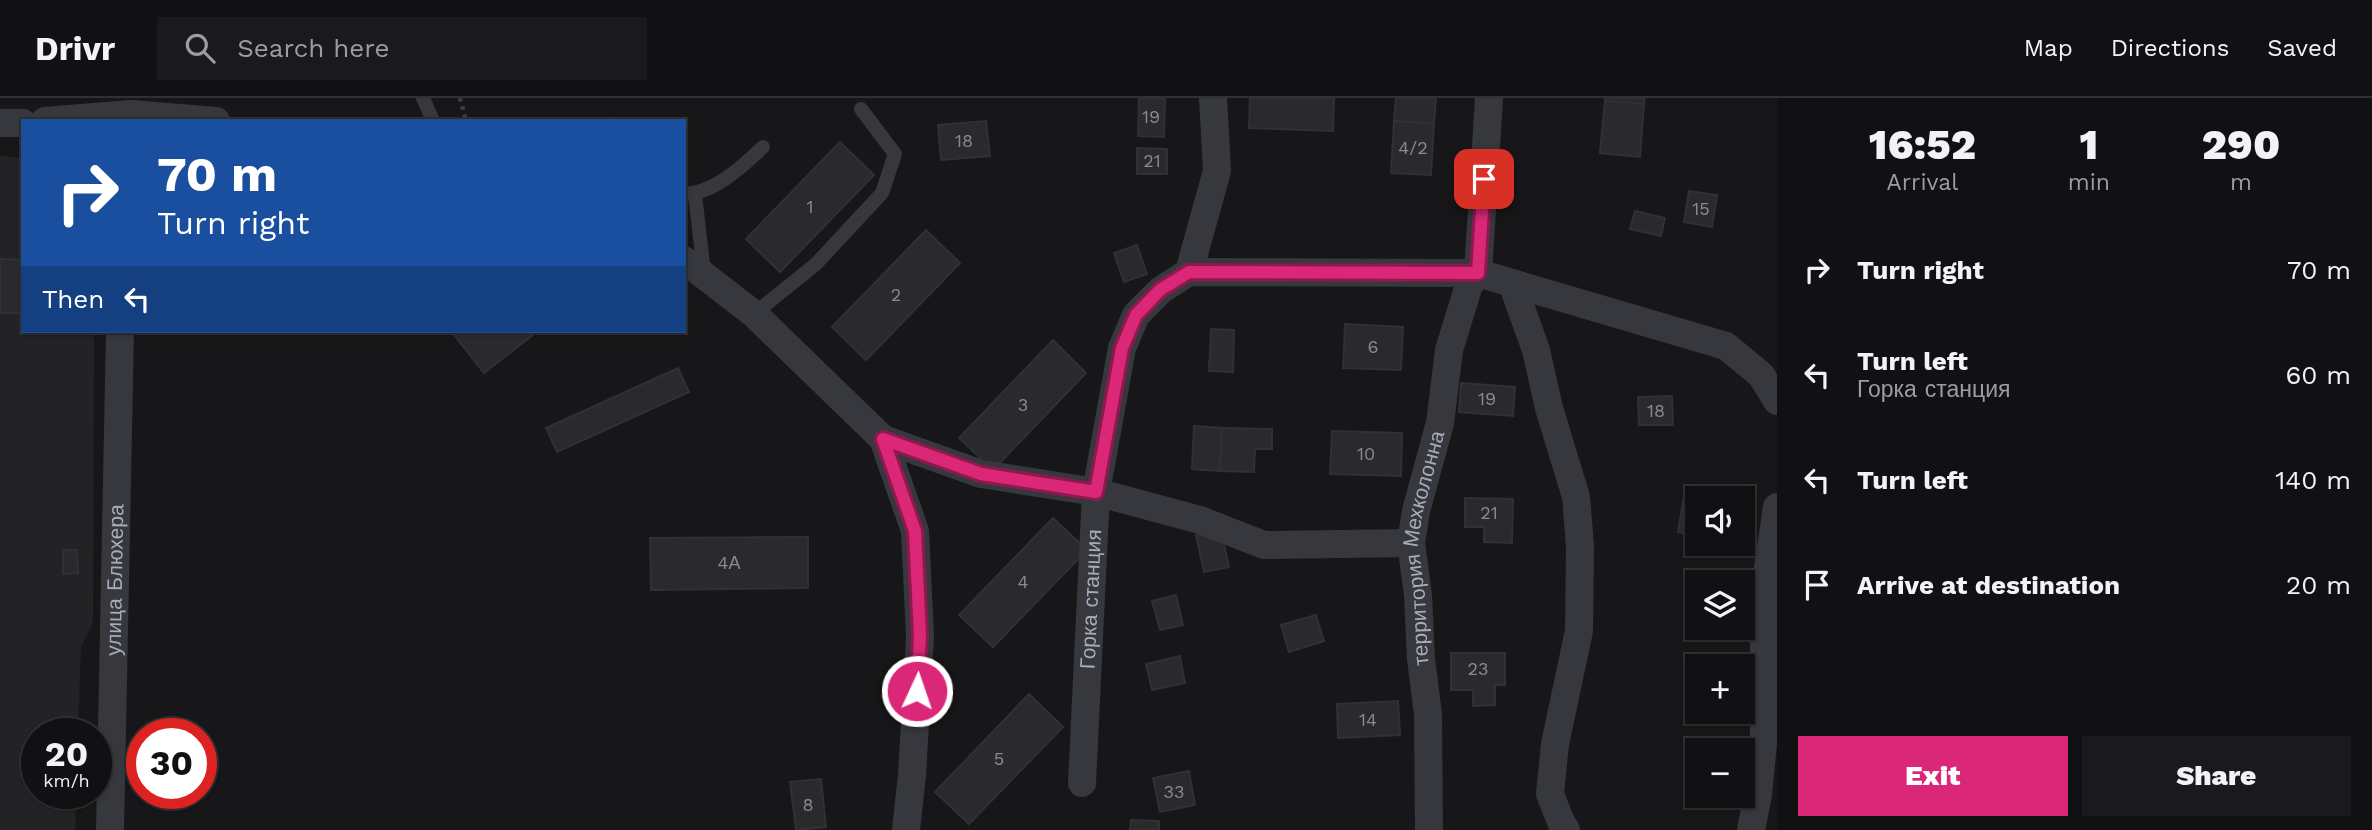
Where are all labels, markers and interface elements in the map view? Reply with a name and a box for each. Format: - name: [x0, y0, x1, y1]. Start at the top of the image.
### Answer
- search box: [157, 17, 647, 80]
- text: Drivr: [35, 29, 115, 68]
- icon: search: [181, 29, 219, 67]
- text: Search here: [237, 33, 390, 63]
- text: Map: [2024, 34, 2073, 62]
- text: Directions: [2111, 34, 2229, 62]
- text: Saved: [2267, 34, 2337, 62]
- house number: 19: [1142, 106, 1160, 127]
- text: 16:52: [1869, 120, 1976, 169]
- text: 1: [2080, 120, 2098, 169]
- text: 290: [2202, 120, 2280, 169]
- house number: 18: [955, 130, 973, 151]
- house number: 4/2: [1398, 137, 1428, 158]
- text: 70 m: [157, 145, 277, 203]
- icon: right: [42, 147, 133, 238]
- pin: [1454, 149, 1514, 209]
- house number: 21: [1143, 150, 1161, 171]
- icon: arrive: [1465, 160, 1503, 198]
- text: Arrival: [1886, 169, 1958, 196]
- text: min: [2068, 169, 2110, 196]
- text: m: [2230, 169, 2252, 196]
- house number: 1: [806, 196, 814, 217]
- house number: 15: [1692, 198, 1710, 219]
- text: Turn right: [157, 204, 309, 242]
- icon: right: [1798, 251, 1836, 289]
- text: Turn right: [1857, 255, 1984, 285]
- text: 70 m: [2287, 255, 2351, 285]
- icon: left: [118, 280, 156, 318]
- text: Then: [42, 284, 104, 314]
- house number: 2: [891, 284, 901, 305]
- house number: 6: [1368, 336, 1378, 357]
- text: Turn left: [1857, 346, 1968, 376]
- icon: left: [1798, 356, 1836, 394]
- text: 60 m: [2285, 360, 2351, 390]
- text: Горка станция: [1857, 376, 2010, 403]
- house number: 19: [1478, 388, 1496, 409]
- house number: 3: [1018, 394, 1028, 415]
- house number: 18: [1647, 400, 1665, 421]
- street label: территория Мехколонна: [1398, 427, 1449, 667]
- house number: 10: [1357, 443, 1375, 464]
- icon: left: [1798, 461, 1836, 499]
- text: Turn left: [1857, 465, 1968, 495]
- text: 140 m: [2275, 465, 2351, 495]
- map controls: [1685, 486, 1755, 808]
- button: sound: [1685, 486, 1755, 556]
- house number: 21: [1480, 502, 1498, 523]
- street label: улица Блюхера: [100, 504, 129, 656]
- street label: Горка станция: [1074, 529, 1106, 670]
- house number: 4А: [717, 552, 741, 573]
- icon: arrive: [1798, 566, 1836, 604]
- button: layers: [1685, 570, 1755, 640]
- text: Arrive at destination: [1857, 570, 2120, 600]
- text: 20 m: [2286, 570, 2351, 600]
- house number: 4: [1018, 571, 1029, 592]
- position arrow: [880, 654, 954, 728]
- button: +: [1685, 654, 1755, 724]
- house number: 23: [1468, 658, 1489, 679]
- house number: 14: [1359, 709, 1377, 730]
- speed limit sign: 30: [126, 718, 217, 809]
- text: 20: [45, 733, 88, 775]
- button: Exit: [1798, 736, 2068, 816]
- button: Share: [2082, 736, 2351, 816]
- button: −: [1685, 738, 1755, 808]
- house number: 5: [994, 748, 1004, 769]
- text: km/h: [43, 770, 90, 791]
- house number: 33: [1164, 781, 1185, 802]
- house number: 8: [802, 794, 814, 815]

